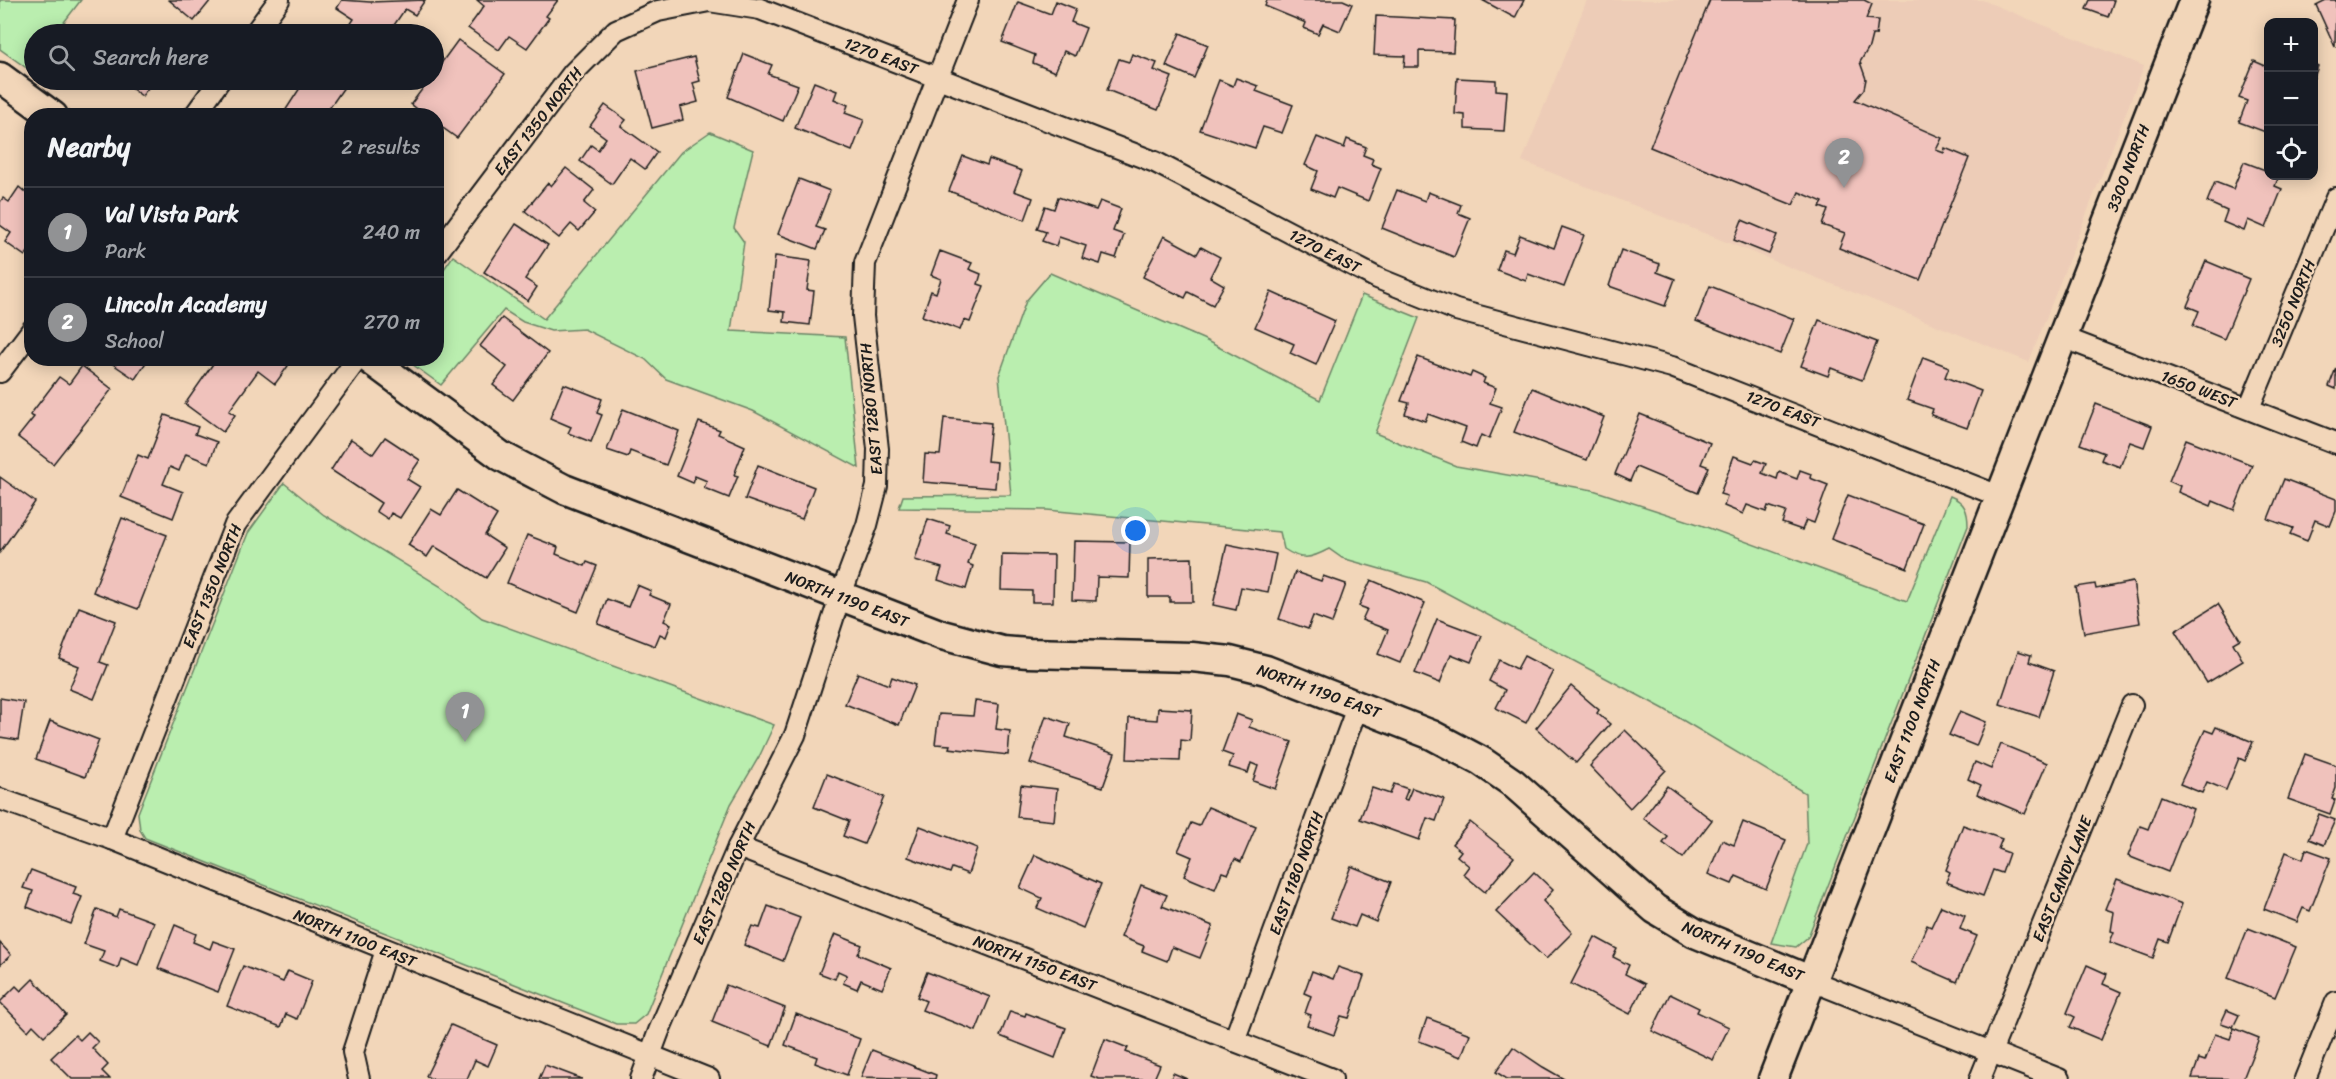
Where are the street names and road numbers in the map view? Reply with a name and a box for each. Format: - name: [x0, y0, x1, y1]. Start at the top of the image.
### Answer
- street label: 1270 EAST: [840, 29, 924, 84]
- street label: EAST 1350 NORTH: [486, 59, 591, 182]
- street label: 3300 NORTH: [2098, 119, 2158, 216]
- street label: 1270 EAST: [1284, 221, 1367, 282]
- street label: 3250 NORTH: [2262, 254, 2324, 351]
- street label: EAST 1280 NORTH: [851, 341, 891, 476]
- street label: 1650 WEST: [2157, 361, 2242, 417]
- street label: 1270 EAST: [1742, 382, 1826, 437]
- street label: EAST 1350 NORTH: [174, 519, 250, 653]
- street label: NORTH 1190 EAST: [781, 562, 914, 636]
- street label: EAST 1100 NORTH: [1875, 654, 1949, 787]
- street label: NORTH 1190 EAST: [1253, 655, 1387, 727]
- street label: EAST 1180 NORTH: [1260, 806, 1332, 939]
- street label: EAST CANDY LANE: [2024, 811, 2101, 946]
- street label: EAST 1280 NORTH: [684, 816, 764, 949]
- street label: NORTH 1100 EAST: [289, 900, 422, 976]
- street label: NORTH 1190 EAST: [1677, 912, 1810, 990]
- street label: NORTH 1150 EAST: [969, 926, 1102, 1000]

